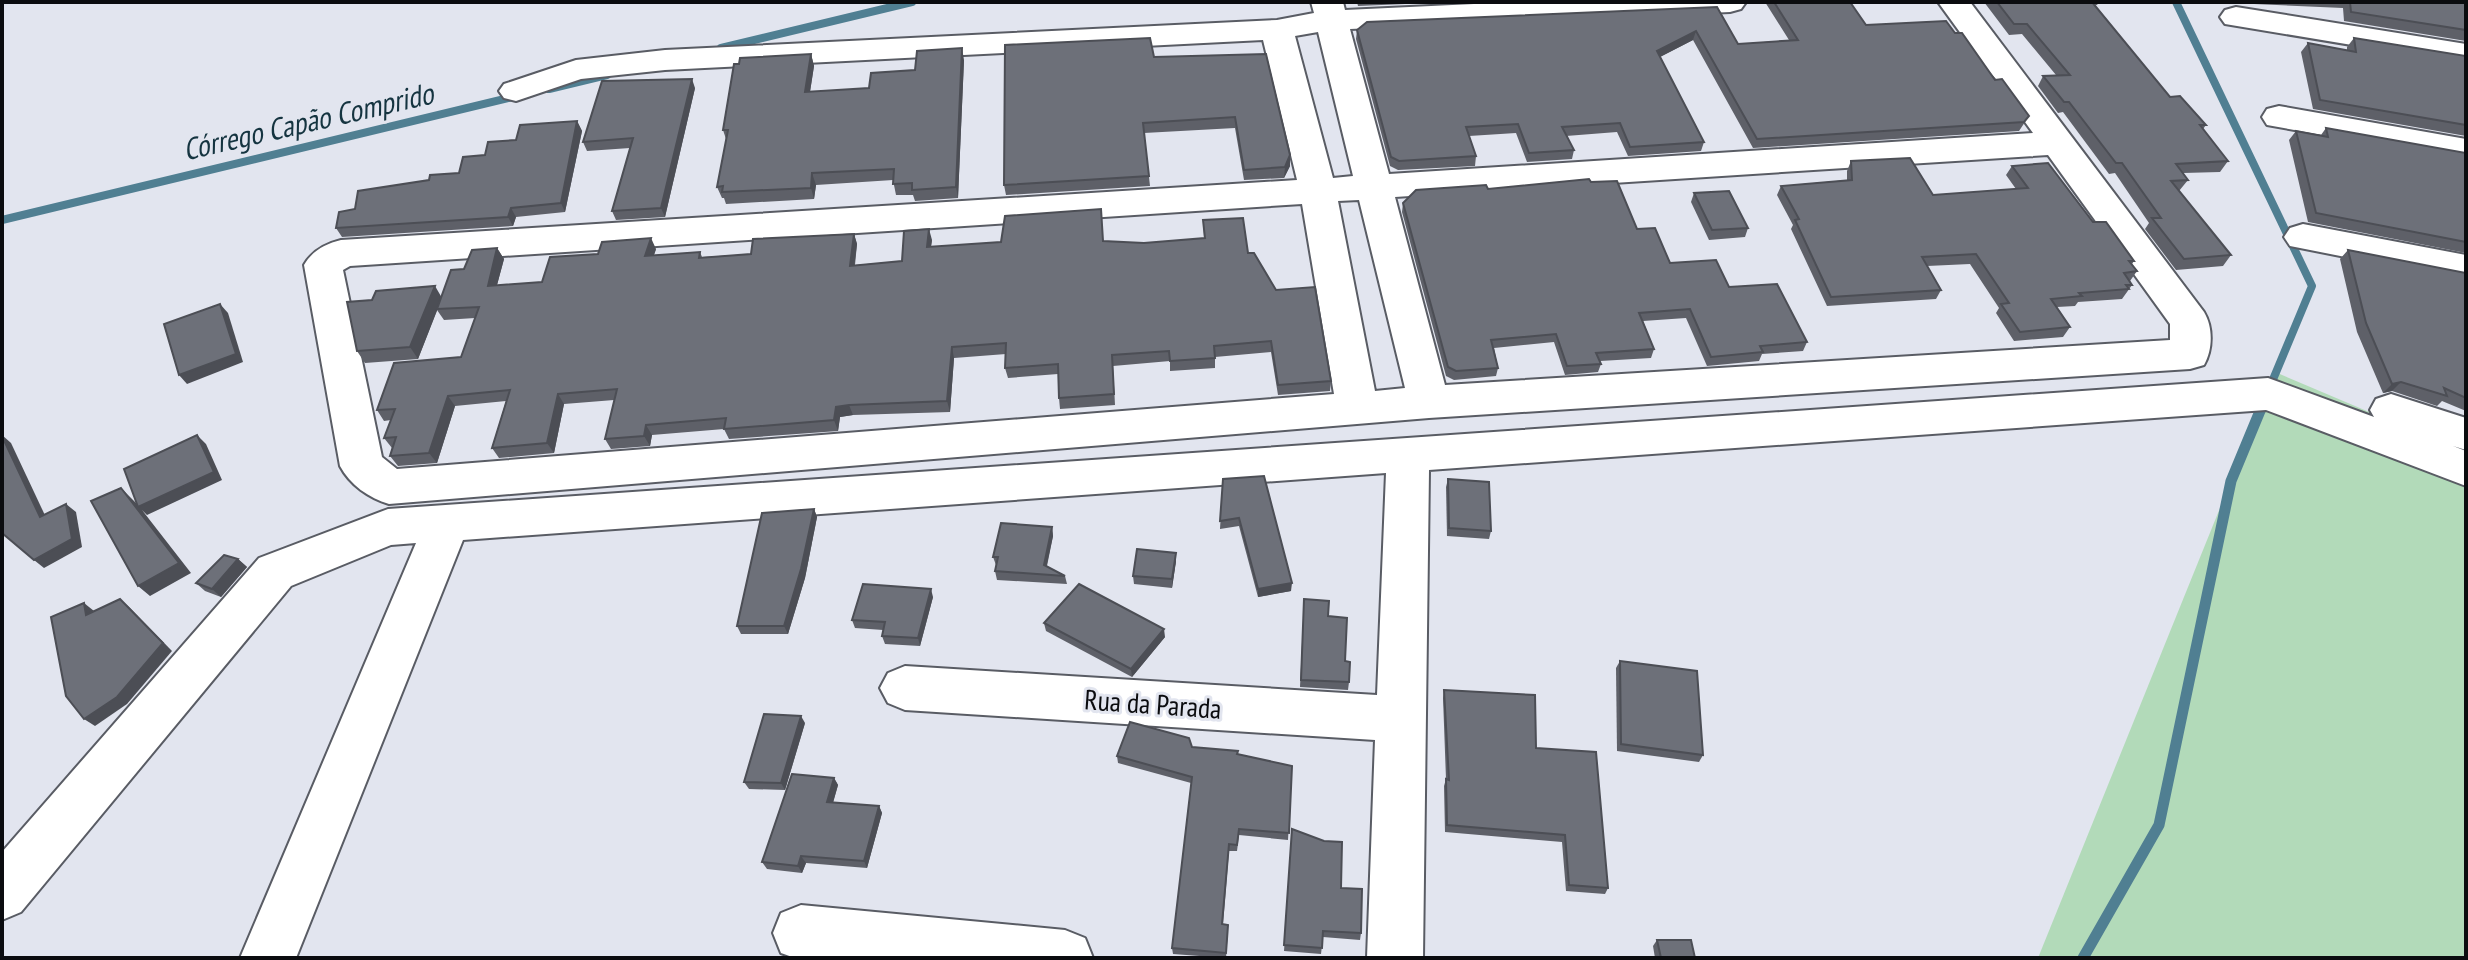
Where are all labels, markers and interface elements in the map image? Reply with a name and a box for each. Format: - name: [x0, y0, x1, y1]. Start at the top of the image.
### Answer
- water label: Córrego Capão Comprido: [179, 72, 439, 168]
- street label: Rua da Parada: [1083, 680, 1223, 727]

